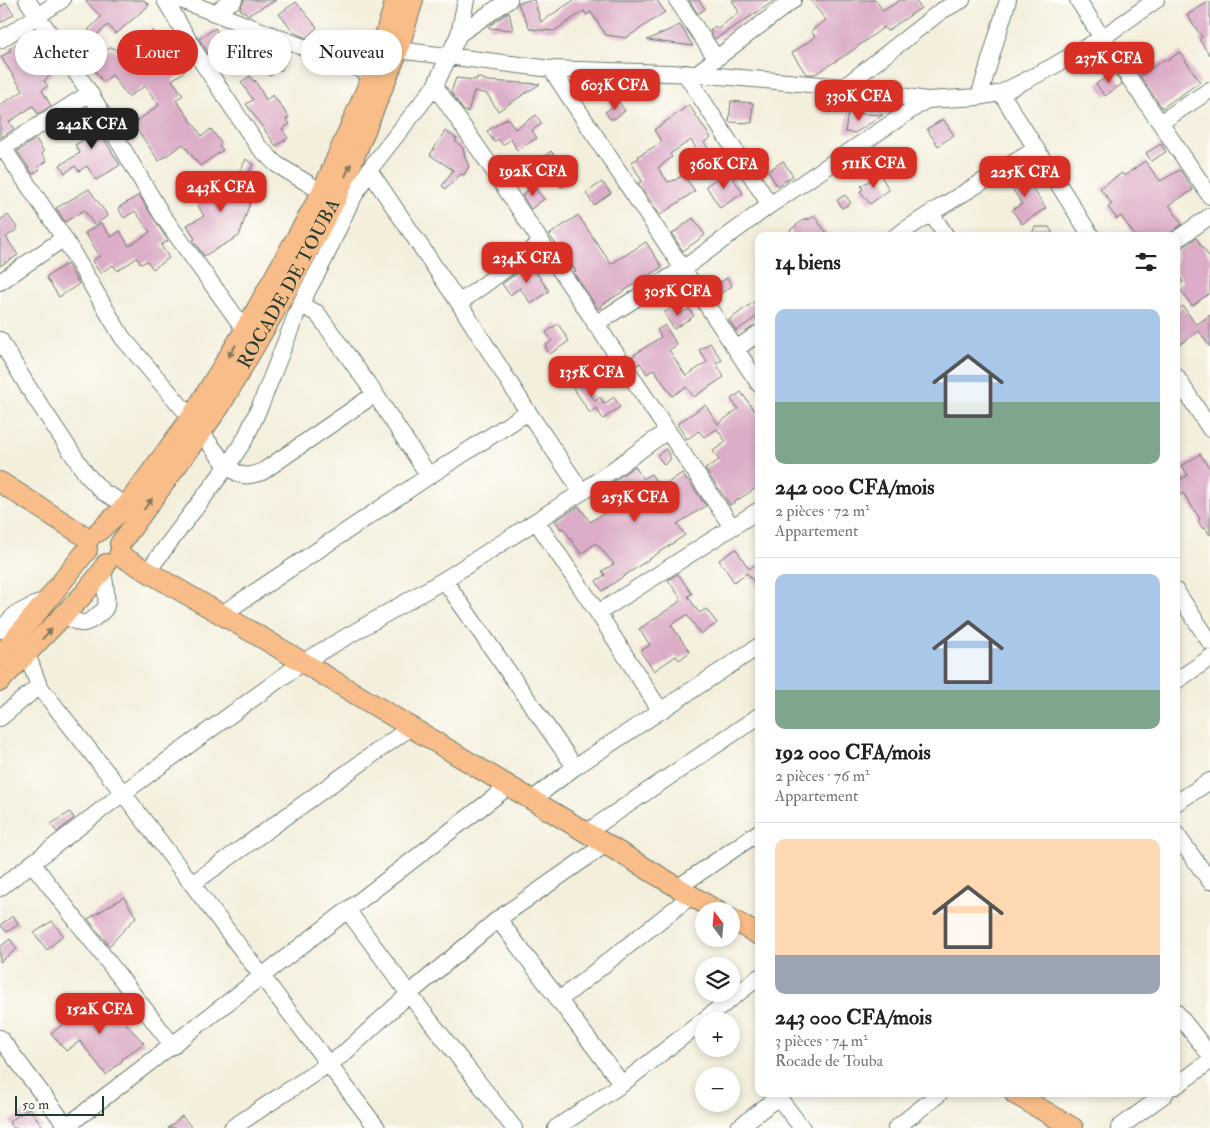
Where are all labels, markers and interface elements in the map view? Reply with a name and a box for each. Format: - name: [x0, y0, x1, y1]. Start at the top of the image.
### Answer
- chip: Acheter: [15, 30, 107, 75]
- chip: Louer: [117, 30, 198, 75]
- chip: Filtres: [208, 30, 291, 75]
- chip: Nouveau: [301, 30, 402, 75]
- pin: 237K CFA: [1057, 42, 1161, 84]
- text: 237K CFA: [1075, 48, 1143, 68]
- pin: 603K CFA: [563, 68, 667, 111]
- text: 603K CFA: [581, 75, 649, 95]
- pin: 330K CFA: [807, 80, 911, 122]
- text: 330K CFA: [826, 86, 892, 106]
- pin: 242K CFA: [40, 108, 144, 150]
- text: 242K CFA: [57, 114, 127, 134]
- pin: 511K CFA: [822, 146, 926, 189]
- pin: 360K CFA: [672, 148, 776, 190]
- text: 511K CFA: [842, 153, 906, 173]
- pin: 192K CFA: [481, 154, 585, 197]
- text: 360K CFA: [690, 154, 758, 174]
- pin: 225K CFA: [973, 156, 1077, 198]
- text: 192K CFA: [499, 161, 567, 181]
- text: 225K CFA: [990, 162, 1060, 182]
- one-way arrow: [345, 163, 353, 177]
- pin: 243K CFA: [169, 170, 273, 213]
- text: 243K CFA: [187, 177, 255, 197]
- street label: ROCADE DE TOUBA: [232, 194, 345, 373]
- pin: 234K CFA: [475, 242, 579, 284]
- text: 234K CFA: [493, 248, 561, 268]
- icon: filters: [1132, 248, 1160, 276]
- text: 14 biens: [775, 249, 841, 276]
- pin: 305K CFA: [626, 274, 730, 317]
- text: 305K CFA: [644, 281, 712, 301]
- icon: home: [923, 341, 1013, 431]
- one-way arrow: [228, 345, 237, 358]
- pin: 135K CFA: [540, 356, 644, 398]
- text: 135K CFA: [560, 362, 624, 382]
- text: 242 000 CFA/mois: [775, 474, 934, 501]
- pin: 253K CFA: [583, 480, 687, 523]
- text: 253K CFA: [601, 487, 669, 507]
- one-way arrow: [143, 498, 154, 511]
- text: 2 pièces · 72 m²: [775, 501, 870, 521]
- text: Appartement: [775, 521, 858, 541]
- icon: home: [923, 607, 1013, 697]
- one-way arrow: [40, 628, 52, 640]
- text: 192 000 CFA/mois: [775, 739, 931, 766]
- text: 2 pièces · 76 m²: [775, 766, 870, 786]
- text: Appartement: [775, 786, 858, 806]
- icon: home: [923, 872, 1013, 962]
- north arrow: [695, 902, 740, 948]
- map controls: [695, 902, 740, 1112]
- button: layers: [695, 957, 740, 1002]
- pin: 152K CFA: [48, 992, 152, 1035]
- text: 152K CFA: [67, 999, 133, 1019]
- text: 243 000 CFA/mois: [775, 1004, 932, 1031]
- button: +: [695, 1012, 740, 1057]
- text: 3 pièces · 74 m²: [775, 1031, 868, 1051]
- text: Rocade de Touba: [775, 1051, 883, 1071]
- button: −: [695, 1067, 740, 1112]
- scale bar: [15, 1093, 104, 1116]
- text: 50 m: [22, 1096, 49, 1113]

